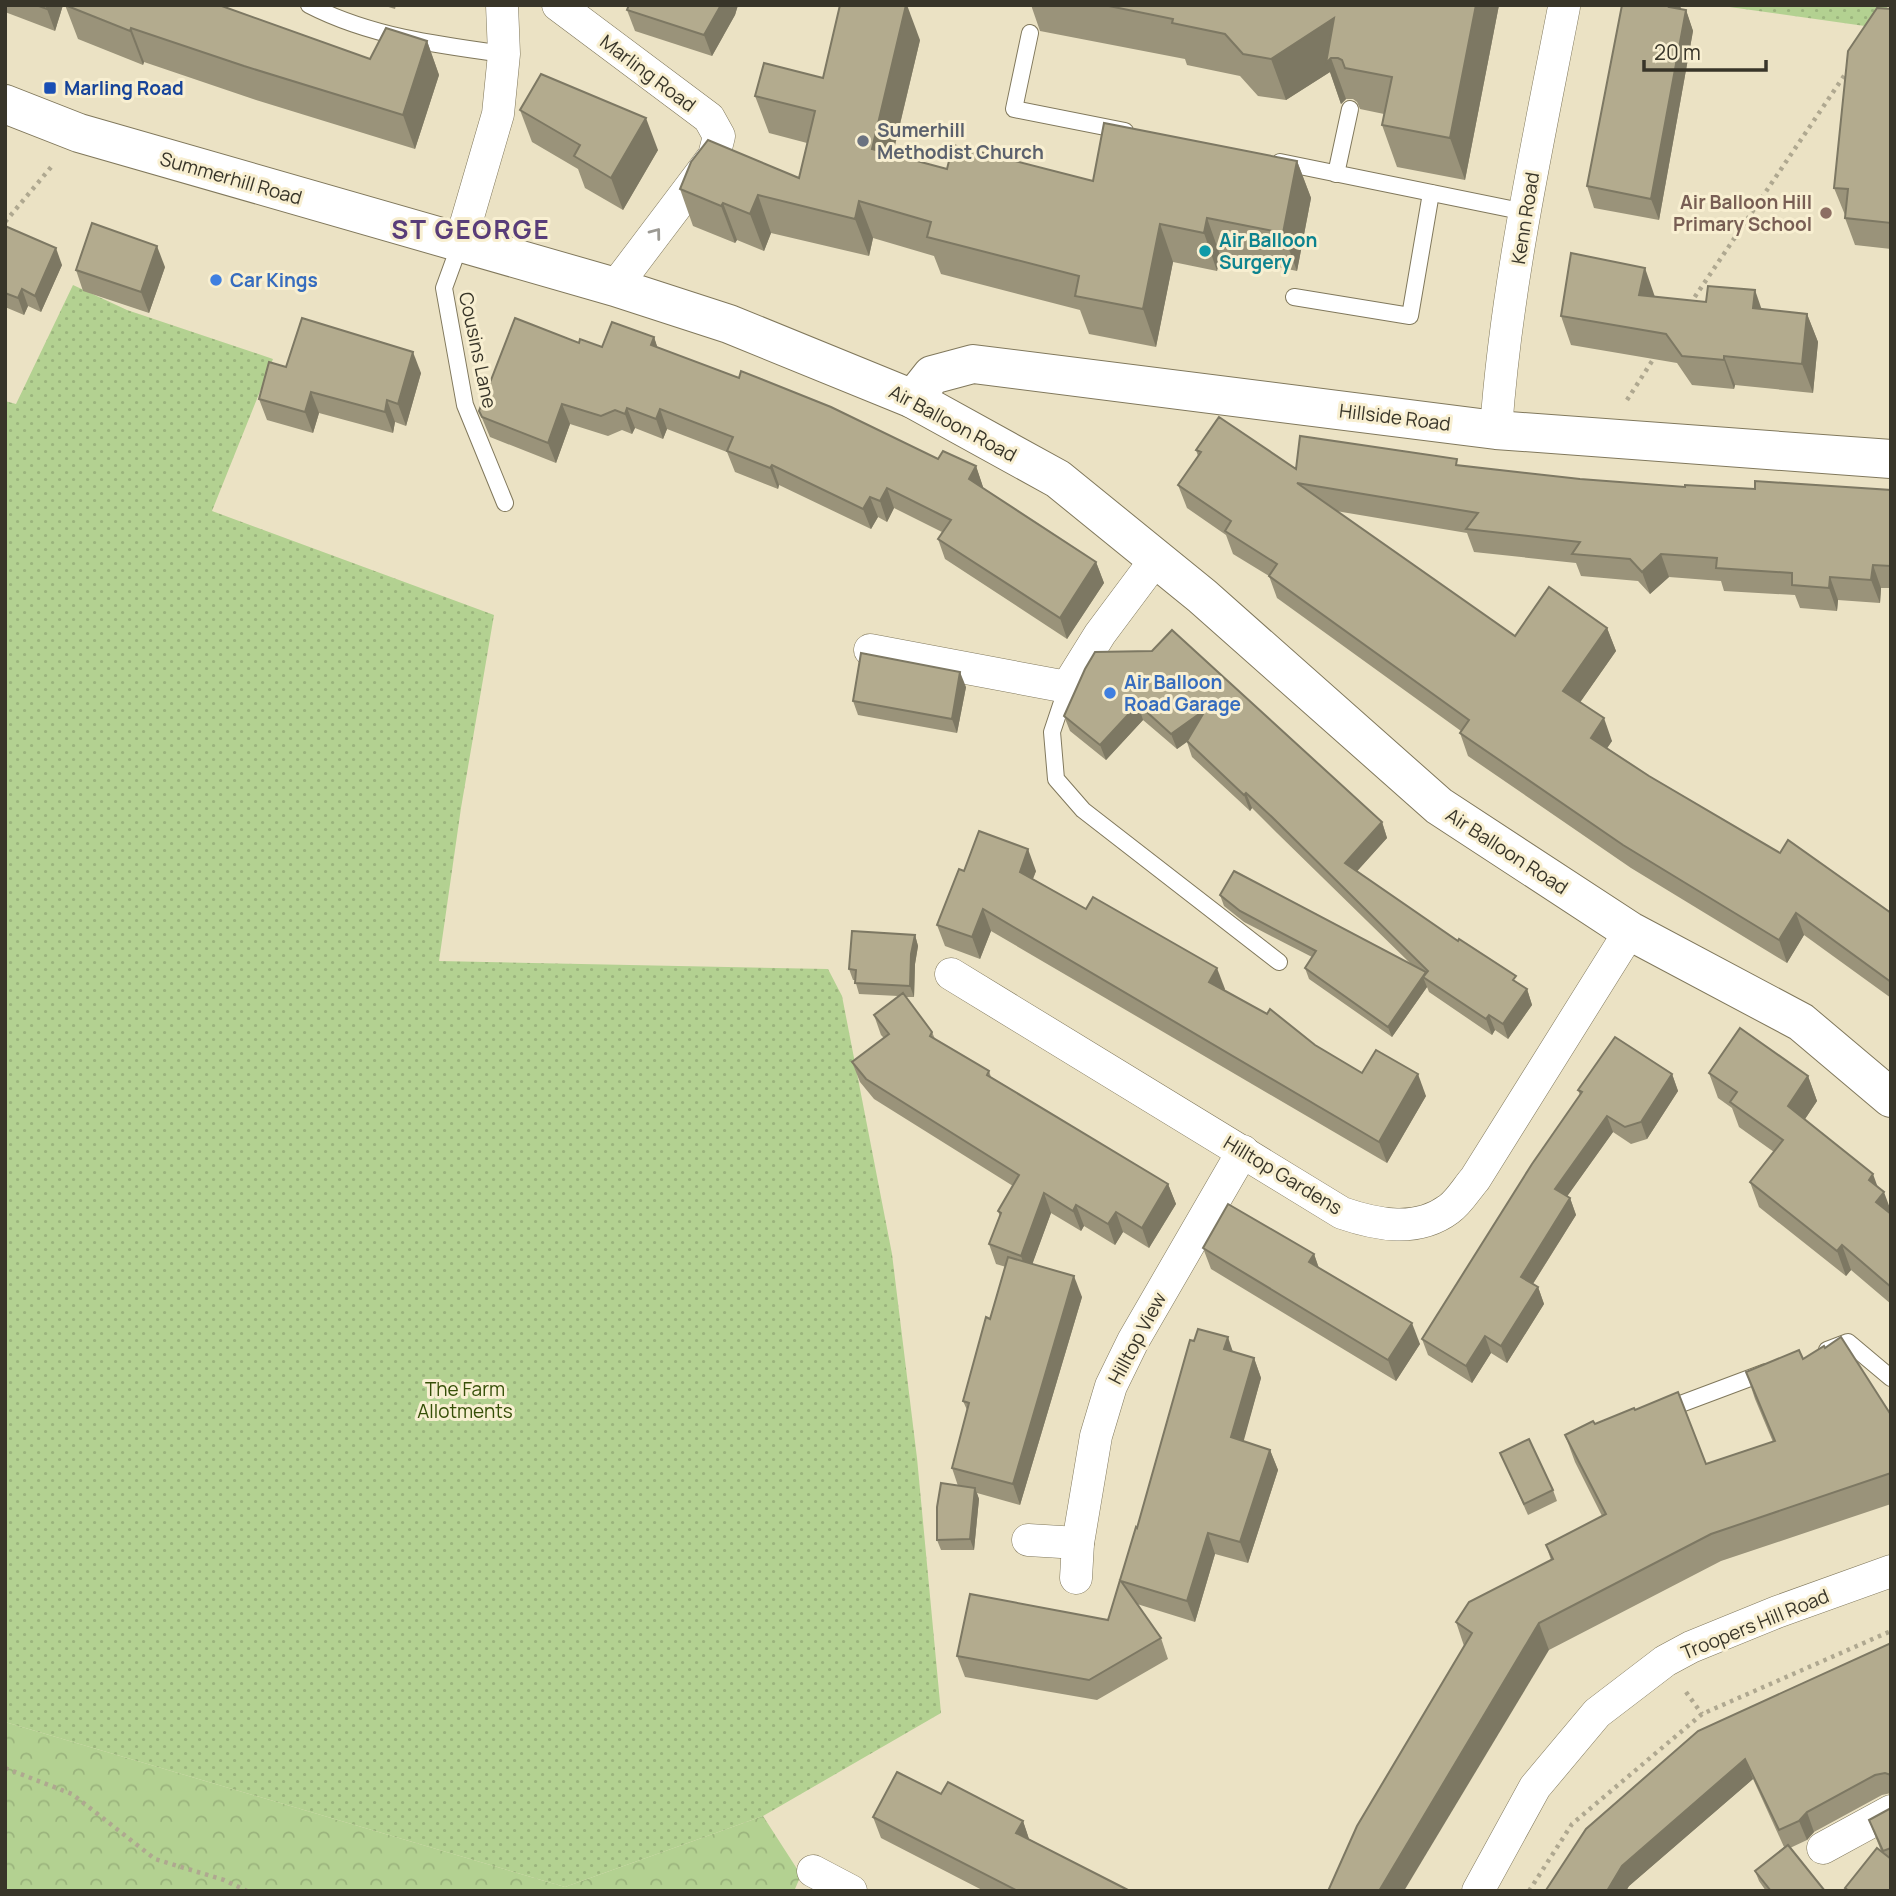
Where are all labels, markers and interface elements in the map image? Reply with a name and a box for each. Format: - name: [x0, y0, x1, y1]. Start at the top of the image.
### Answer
- street label: Marling Road: [595, 28, 701, 118]
- scale bar: [1644, 28, 1766, 72]
- text: 20 m: [1654, 38, 1701, 66]
- place label: Marling Road: [64, 75, 184, 101]
- marker: Marling Road: [42, 80, 58, 96]
- place label: Sumerhill Methodist Church: [877, 117, 1044, 165]
- marker: Sumerhill Methodist Church: [855, 133, 871, 149]
- street label: Summerhill Road: [157, 145, 305, 211]
- street label: Kenn Road: [1505, 170, 1545, 266]
- place label: Air Balloon Hill Primary School: [1673, 189, 1812, 237]
- marker: Air Balloon Hill Primary School: [1818, 205, 1834, 221]
- district label: ST GEORGE: [391, 211, 551, 247]
- place label: Air Balloon Surgery: [1219, 227, 1317, 275]
- one-way arrow: [648, 228, 661, 240]
- marker: Air Balloon Surgery: [1197, 243, 1213, 259]
- place label: Car Kings: [230, 267, 318, 293]
- marker: Car Kings: [208, 272, 224, 288]
- street label: Cousins Lane: [453, 289, 503, 411]
- street label: Air Balloon Road: [885, 378, 1021, 468]
- street label: Hillside Road: [1338, 397, 1452, 437]
- place label: Air Balloon Road Garage: [1124, 669, 1241, 717]
- marker: Air Balloon Road Garage: [1102, 685, 1118, 701]
- street label: Air Balloon Road: [1441, 802, 1573, 900]
- street label: Hilltop Gardens: [1219, 1129, 1347, 1221]
- street label: Hilltop View: [1102, 1287, 1172, 1389]
- park label: The Farm Allotments: [417, 1376, 513, 1424]
- street label: Troopers Hill Road: [1677, 1582, 1833, 1666]

